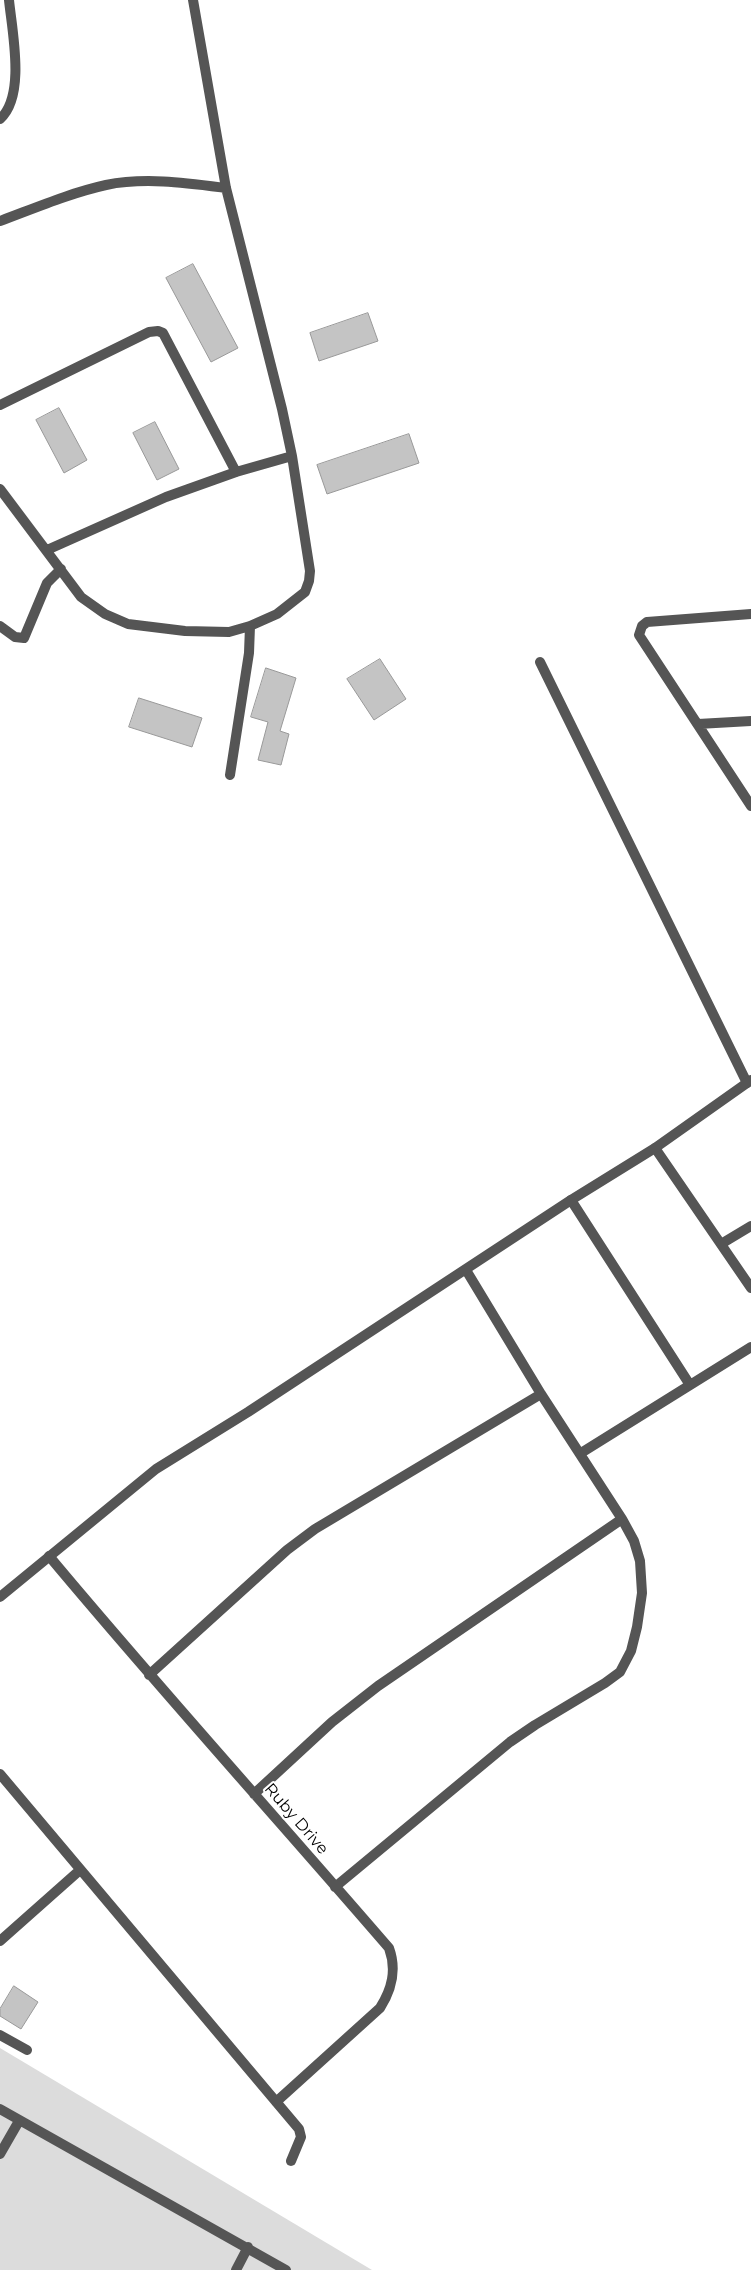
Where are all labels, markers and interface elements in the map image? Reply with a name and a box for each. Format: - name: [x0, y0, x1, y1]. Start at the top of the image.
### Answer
- street label: Ruby Drive: [260, 1780, 332, 1858]

